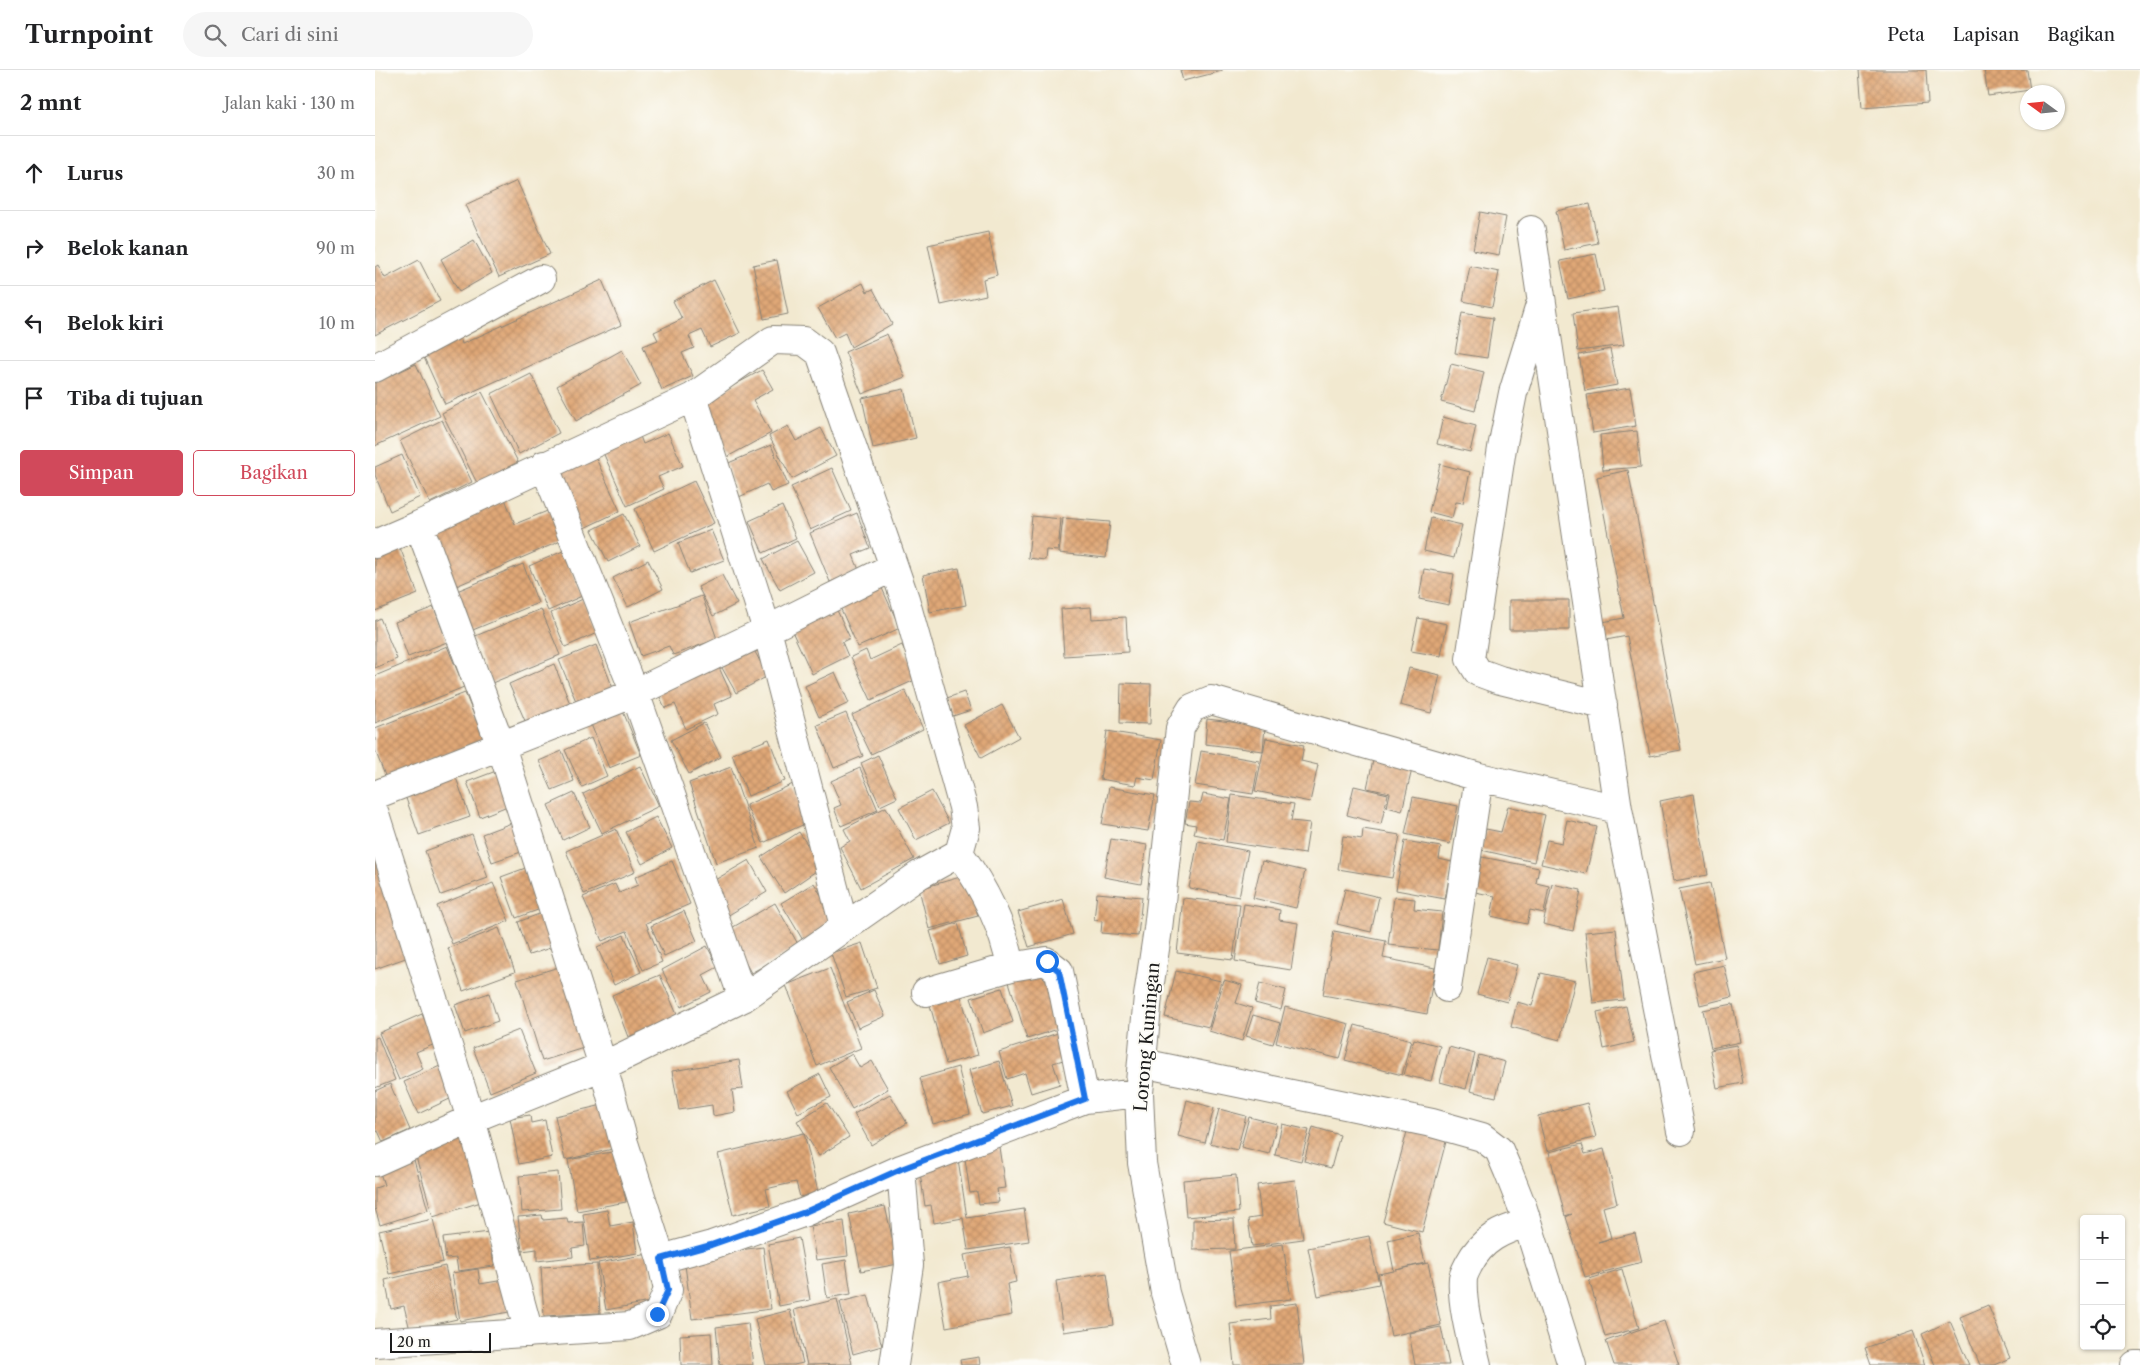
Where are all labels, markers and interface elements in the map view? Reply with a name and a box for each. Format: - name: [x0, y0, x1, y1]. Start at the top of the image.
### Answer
- search box: [183, 12, 533, 57]
- text: Turnpoint: [25, 20, 153, 49]
- icon: search: [201, 21, 229, 49]
- text: Cari di sini: [241, 23, 339, 46]
- text: Peta: [1887, 24, 1925, 46]
- text: Lapisan: [1953, 24, 2019, 46]
- text: Bagikan: [2047, 24, 2115, 46]
- north arrow: [2020, 85, 2065, 130]
- text: 2 mnt: [20, 90, 81, 115]
- text: Jalan kaki · 130 m: [224, 93, 355, 113]
- icon: ahead: [20, 159, 48, 187]
- text: Lurus: [67, 162, 123, 185]
- text: 30 m: [317, 163, 355, 183]
- icon: right: [20, 234, 48, 262]
- text: Belok kanan: [67, 237, 189, 260]
- text: 90 m: [316, 238, 355, 258]
- icon: left: [20, 309, 48, 337]
- text: Belok kiri: [67, 312, 164, 335]
- text: 10 m: [319, 313, 355, 333]
- icon: arrive: [20, 384, 48, 412]
- text: Tiba di tujuan: [67, 387, 203, 410]
- button: Simpan: [20, 450, 183, 496]
- button: Bagikan: [193, 450, 355, 496]
- route start: [1036, 950, 1059, 973]
- street label: Lorong Kuningan: [1130, 961, 1164, 1113]
- map controls: [2080, 1215, 2125, 1350]
- button: +: [2080, 1215, 2125, 1260]
- button: −: [2080, 1260, 2125, 1305]
- route end: [646, 1303, 669, 1326]
- button: locate: [2080, 1305, 2125, 1350]
- scale bar: [390, 1330, 491, 1353]
- text: 20 m: [397, 1333, 431, 1351]

